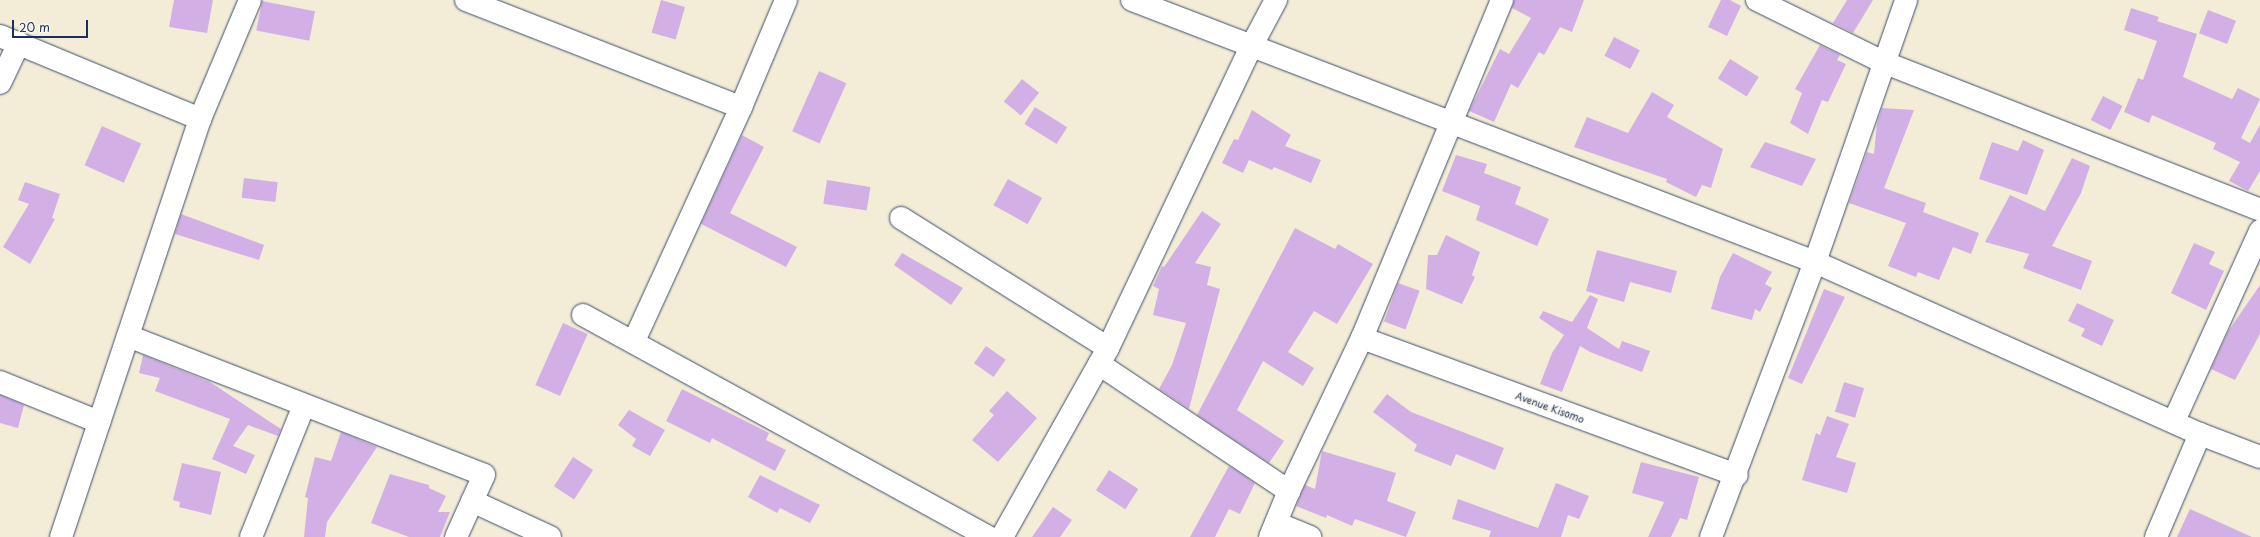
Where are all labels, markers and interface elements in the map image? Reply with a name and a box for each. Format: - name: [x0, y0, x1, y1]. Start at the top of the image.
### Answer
- scale bar: [14, 12, 90, 38]
- text: 20 m: [19, 18, 50, 36]
- street label: Avenue Kisomo: [1514, 389, 1586, 425]

